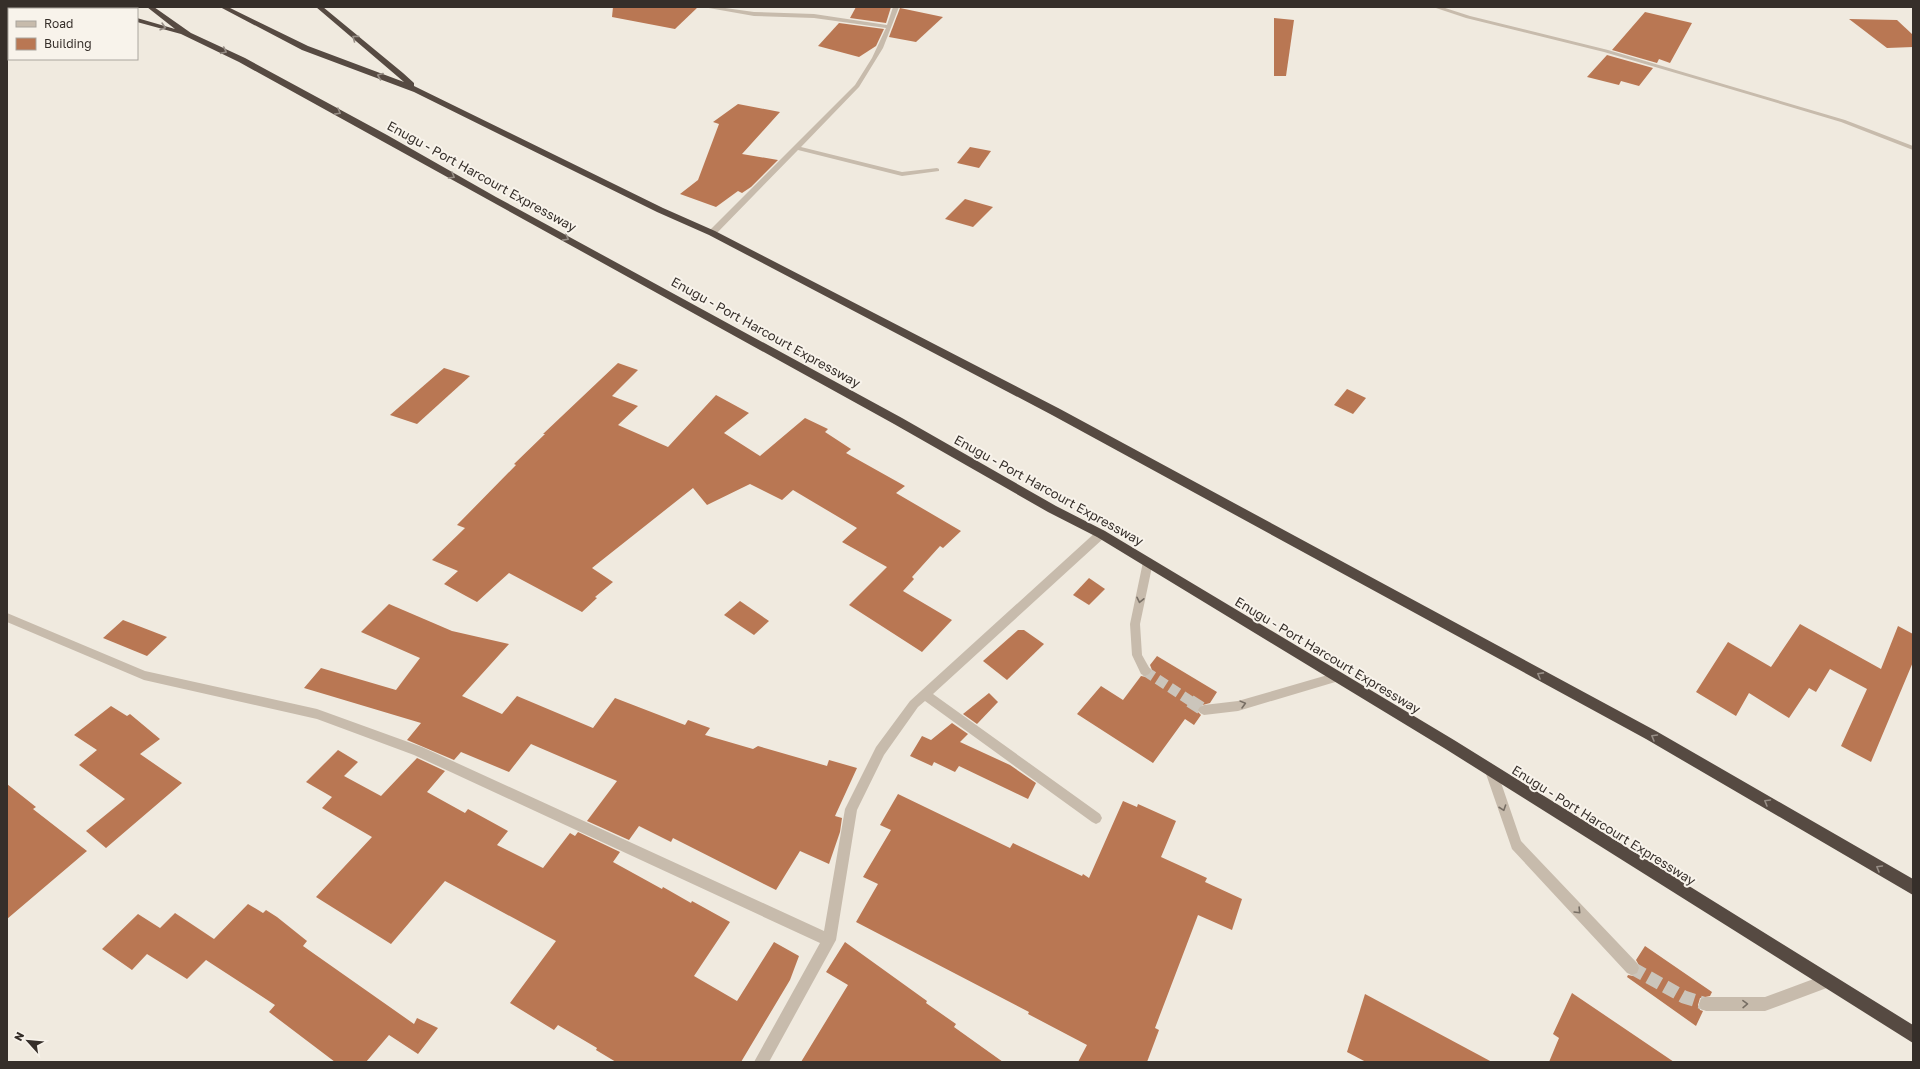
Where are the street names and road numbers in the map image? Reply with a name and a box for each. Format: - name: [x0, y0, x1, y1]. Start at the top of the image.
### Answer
- street label: Enugu - Port Harcourt Expressway: [385, 117, 580, 235]
- street label: Enugu - Port Harcourt Expressway: [669, 273, 864, 391]
- street label: Enugu - Port Harcourt Expressway: [952, 431, 1147, 549]
- street label: Enugu - Port Harcourt Expressway: [1232, 593, 1424, 717]
- street label: Enugu - Port Harcourt Expressway: [1509, 762, 1699, 889]

